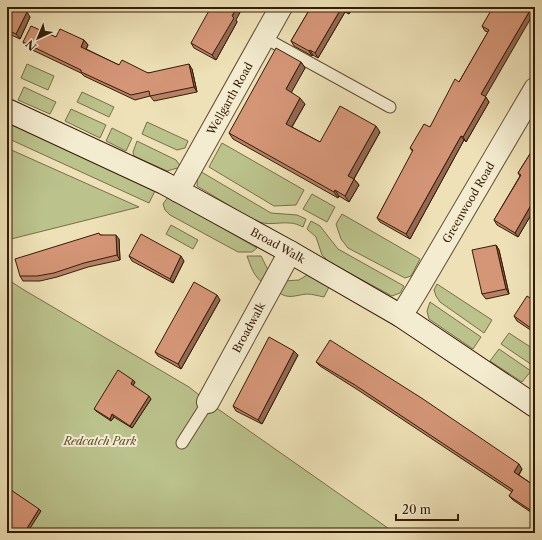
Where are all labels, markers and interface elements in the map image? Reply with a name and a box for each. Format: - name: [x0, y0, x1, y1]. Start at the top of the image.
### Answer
- north arrow: [18, 18, 58, 58]
- text: N: [22, 37, 39, 54]
- street label: Wellgarth Road: [203, 59, 256, 138]
- street label: Greenwood Road: [439, 159, 498, 245]
- street label: Broad Walk: [248, 225, 308, 267]
- street label: Broadwalk: [229, 299, 269, 355]
- park label: Redcatch Park: [63, 434, 136, 448]
- scale bar: [396, 496, 458, 522]
- text: 20 m: [402, 502, 431, 517]

